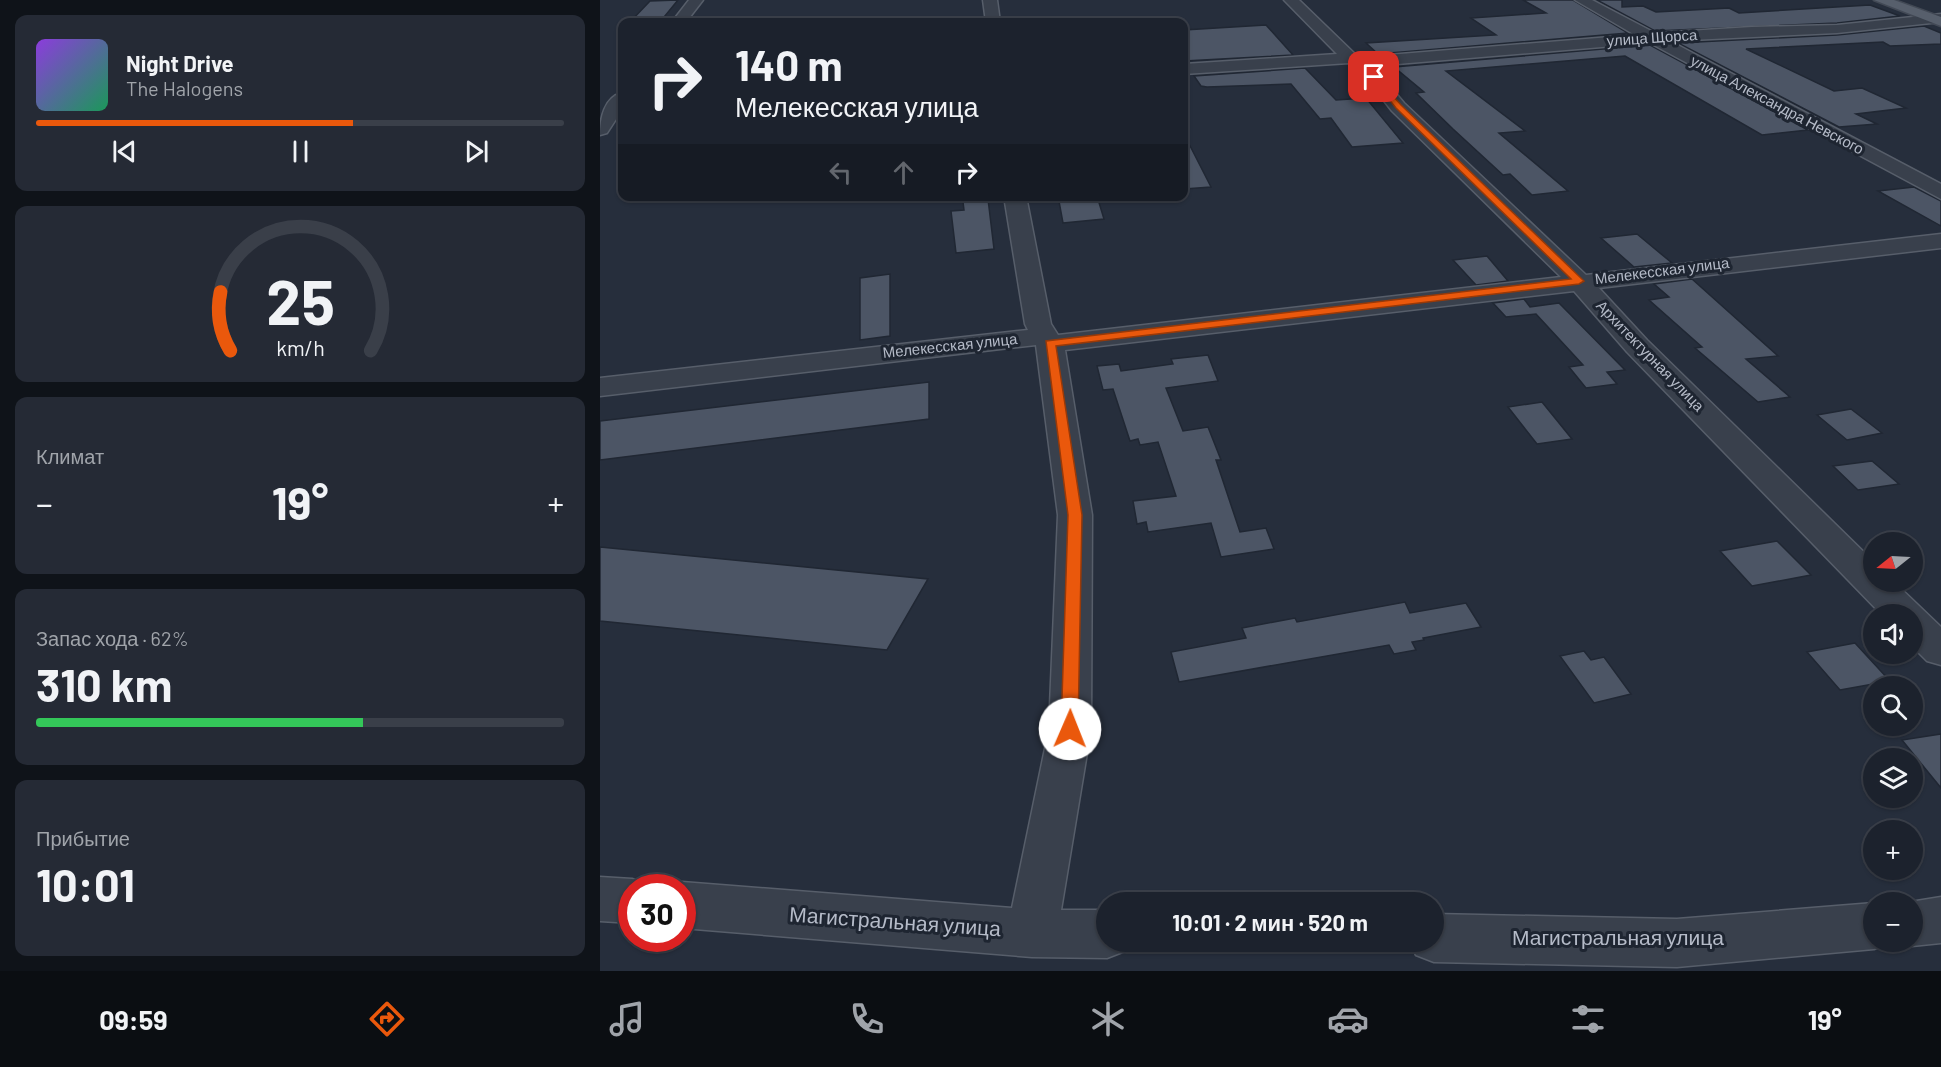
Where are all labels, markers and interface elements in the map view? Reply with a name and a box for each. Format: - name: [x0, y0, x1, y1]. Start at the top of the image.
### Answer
- street label: улица Щорса: [1606, 25, 1699, 49]
- text: 140 m: [735, 39, 843, 89]
- icon: right: [636, 42, 714, 120]
- text: Night Drive: [126, 50, 234, 76]
- pin: [1348, 51, 1399, 102]
- street label: улица Александра Невского: [1688, 51, 1867, 158]
- icon: arrive: [1357, 60, 1390, 93]
- text: The Halogens: [126, 76, 243, 100]
- text: Мелекесская улица: [735, 90, 978, 122]
- icon: previous: [108, 135, 141, 168]
- icon: pause: [284, 135, 317, 168]
- icon: next: [460, 135, 493, 168]
- icon: left: [824, 156, 857, 189]
- icon: ahead: [887, 156, 920, 189]
- icon: right: [950, 156, 983, 189]
- street label: Мелекесская улица: [1594, 253, 1731, 287]
- text: 25: [266, 263, 334, 337]
- street label: Архитектурная улица: [1593, 296, 1709, 415]
- street label: Мелекесская улица: [882, 329, 1019, 361]
- text: km/h: [276, 336, 324, 361]
- text: Климат: [36, 444, 104, 468]
- text: 19°: [272, 475, 328, 529]
- text: −: [36, 483, 53, 523]
- text: +: [548, 483, 564, 523]
- north arrow: [1863, 532, 1923, 592]
- map controls: [1863, 532, 1923, 952]
- button: sound: [1863, 604, 1923, 664]
- text: Запас хода · 62%: [36, 626, 189, 650]
- text: 310 km: [36, 657, 172, 711]
- button: search: [1863, 676, 1923, 736]
- position arrow: [1038, 697, 1102, 761]
- button: layers: [1863, 748, 1923, 808]
- button: +: [1863, 820, 1923, 880]
- text: Прибытие: [36, 826, 130, 850]
- text: 10:01: [36, 857, 135, 911]
- speed limit sign: 30: [618, 874, 696, 952]
- button: −: [1863, 892, 1923, 952]
- street label: Магистральная улица: [788, 901, 1002, 940]
- text: 10:01 · 2 мин · 520 m: [1172, 909, 1368, 935]
- street label: Магистральная улица: [1512, 924, 1724, 949]
- icon: directions: [366, 998, 408, 1040]
- icon: music: [606, 998, 648, 1040]
- icon: phone: [846, 998, 888, 1040]
- icon: climate: [1087, 998, 1129, 1040]
- icon: car: [1327, 998, 1369, 1040]
- icon: filters: [1567, 998, 1609, 1040]
- text: 09:59: [99, 1003, 168, 1035]
- text: 19°: [1808, 1003, 1842, 1035]

